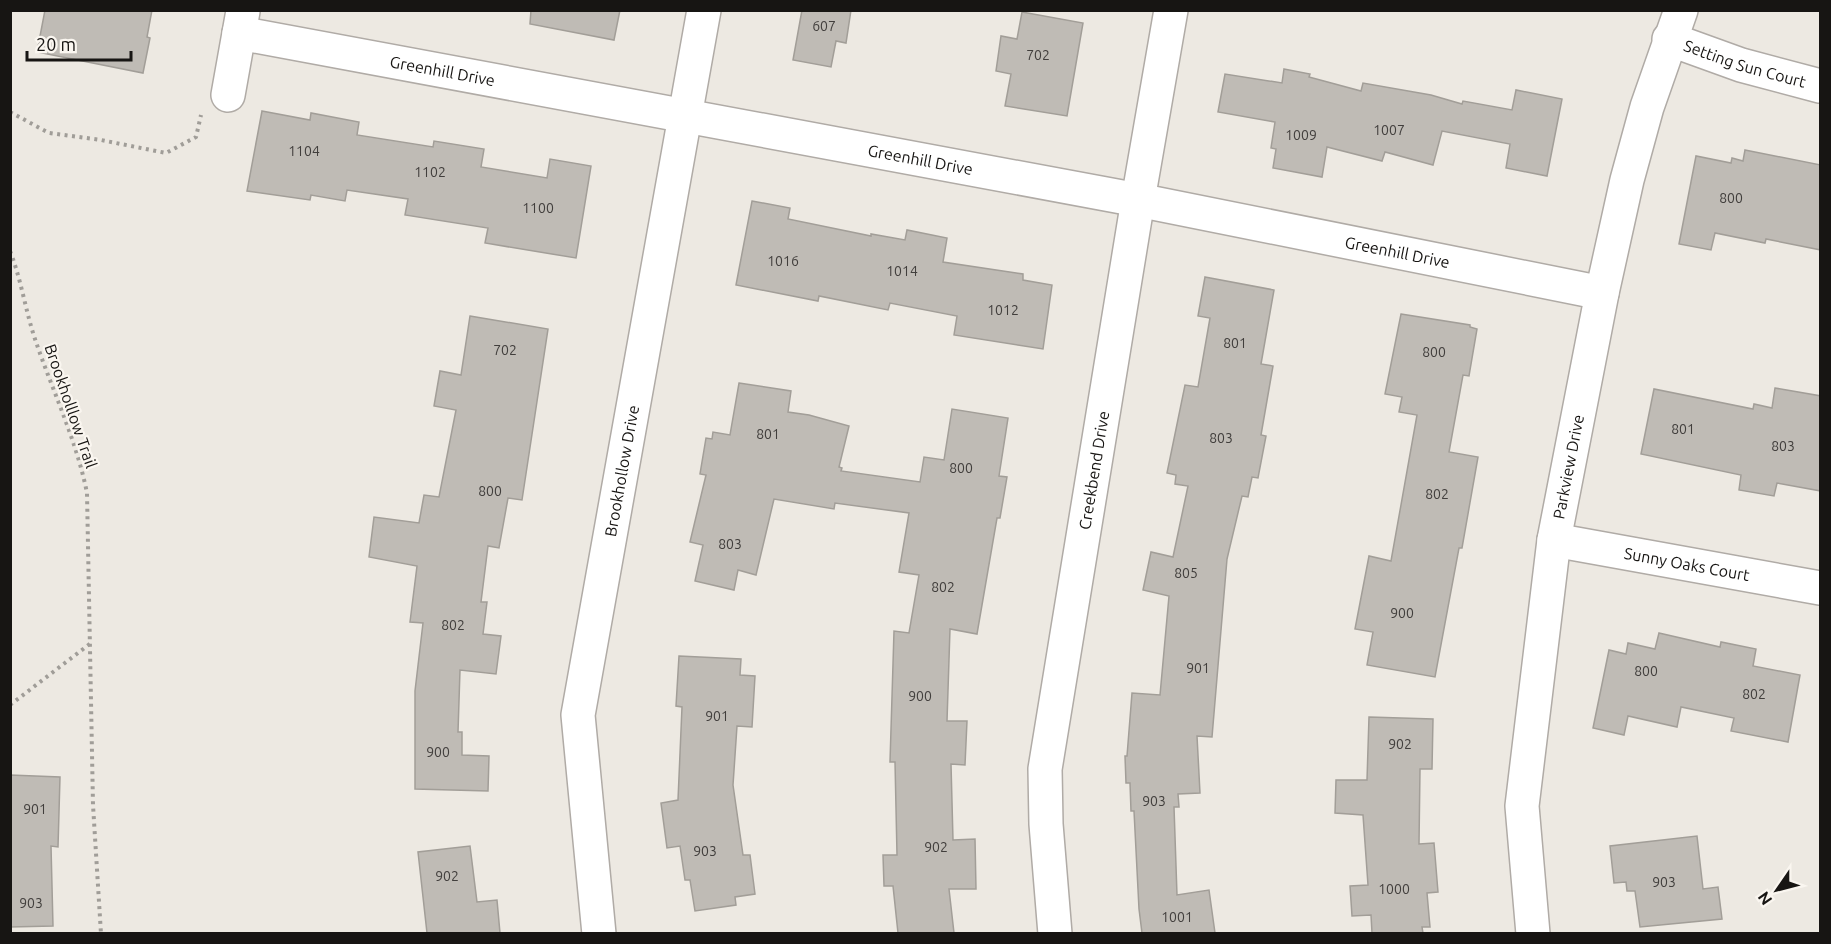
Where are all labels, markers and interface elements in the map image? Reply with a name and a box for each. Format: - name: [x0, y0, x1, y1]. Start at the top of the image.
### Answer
- house number: 607: [812, 18, 836, 34]
- scale bar: [27, 24, 130, 62]
- text: 20 m: [36, 34, 76, 54]
- street label: Setting Sun Court: [1682, 36, 1809, 91]
- house number: 702: [1026, 47, 1050, 63]
- street label: Greenhill Drive: [389, 52, 497, 89]
- house number: 1007: [1373, 122, 1405, 138]
- house number: 1009: [1285, 127, 1317, 143]
- street label: Greenhill Drive: [866, 141, 974, 178]
- house number: 1104: [288, 143, 320, 159]
- house number: 1102: [414, 164, 446, 180]
- house number: 800: [1719, 190, 1743, 206]
- house number: 1100: [522, 200, 554, 216]
- street label: Greenhill Drive: [1343, 233, 1451, 271]
- house number: 1016: [767, 253, 799, 269]
- house number: 1014: [886, 263, 918, 279]
- house number: 1012: [987, 302, 1019, 318]
- house number: 801: [1223, 335, 1247, 351]
- street label: Brookholllow Trail: [41, 342, 101, 470]
- house number: 702: [493, 342, 517, 358]
- house number: 800: [1422, 344, 1446, 360]
- street label: Brookhollow Drive: [601, 404, 642, 538]
- street label: Creekbend Drive: [1075, 410, 1112, 531]
- street label: Parkview Drive: [1549, 413, 1587, 521]
- house number: 801: [1671, 421, 1695, 437]
- house number: 801: [756, 426, 780, 442]
- house number: 803: [1209, 430, 1233, 446]
- house number: 803: [1771, 438, 1795, 454]
- house number: 800: [949, 460, 973, 476]
- house number: 800: [478, 483, 502, 499]
- house number: 802: [1425, 486, 1449, 502]
- house number: 803: [718, 536, 742, 552]
- street label: Sunny Oaks Court: [1623, 544, 1752, 584]
- house number: 805: [1174, 565, 1198, 581]
- house number: 802: [931, 579, 955, 595]
- house number: 900: [1390, 605, 1414, 621]
- house number: 802: [441, 617, 465, 633]
- house number: 901: [1186, 660, 1210, 676]
- house number: 800: [1634, 663, 1658, 679]
- house number: 802: [1742, 686, 1766, 702]
- house number: 900: [908, 688, 932, 704]
- house number: 901: [705, 708, 729, 724]
- house number: 902: [1388, 736, 1412, 752]
- house number: 900: [426, 744, 450, 760]
- house number: 903: [1142, 793, 1166, 809]
- house number: 901: [23, 801, 47, 817]
- house number: 902: [924, 839, 948, 855]
- house number: 903: [693, 843, 717, 859]
- north arrow: [1747, 860, 1807, 920]
- house number: 902: [435, 868, 459, 884]
- house number: 903: [1652, 874, 1676, 890]
- house number: 1000: [1378, 881, 1410, 897]
- text: N: [1754, 889, 1776, 909]
- house number: 903: [19, 895, 43, 911]
- house number: 1001: [1161, 909, 1193, 925]

